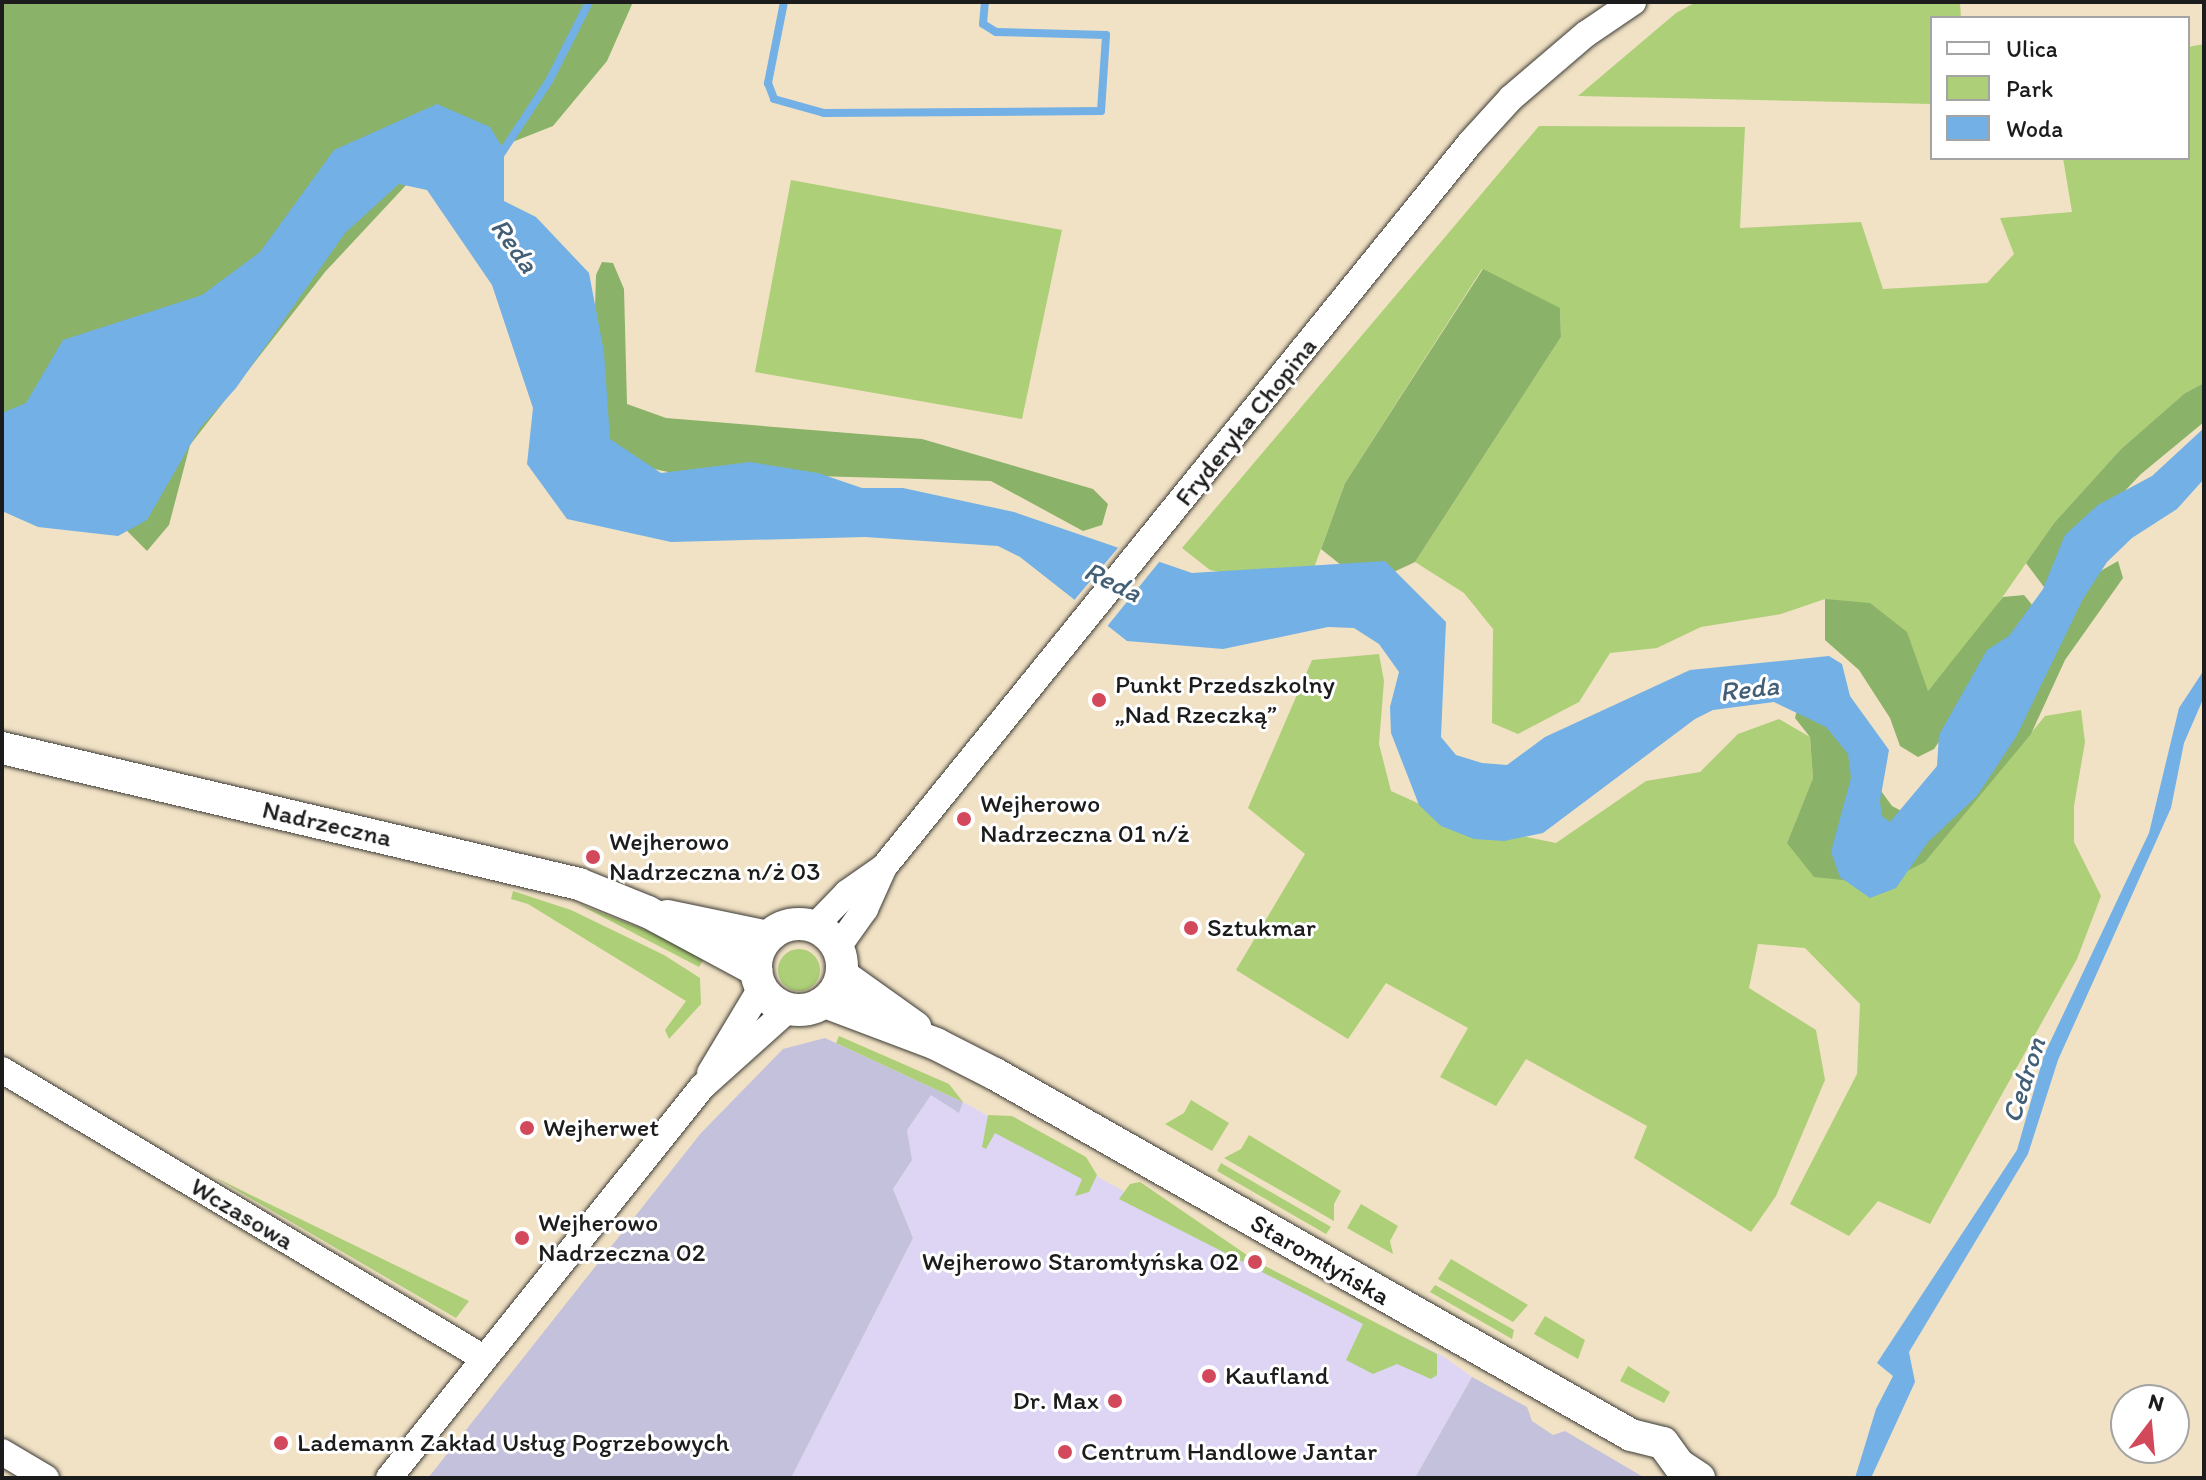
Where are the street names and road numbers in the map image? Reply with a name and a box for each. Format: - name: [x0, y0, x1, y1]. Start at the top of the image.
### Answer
- street label: Fryderyka Chopina: [1168, 331, 1324, 513]
- street label: Nadrzeczna: [259, 794, 395, 854]
- street label: Wczasowa: [185, 1171, 299, 1257]
- street label: Staromłyńska: [1245, 1208, 1395, 1312]

